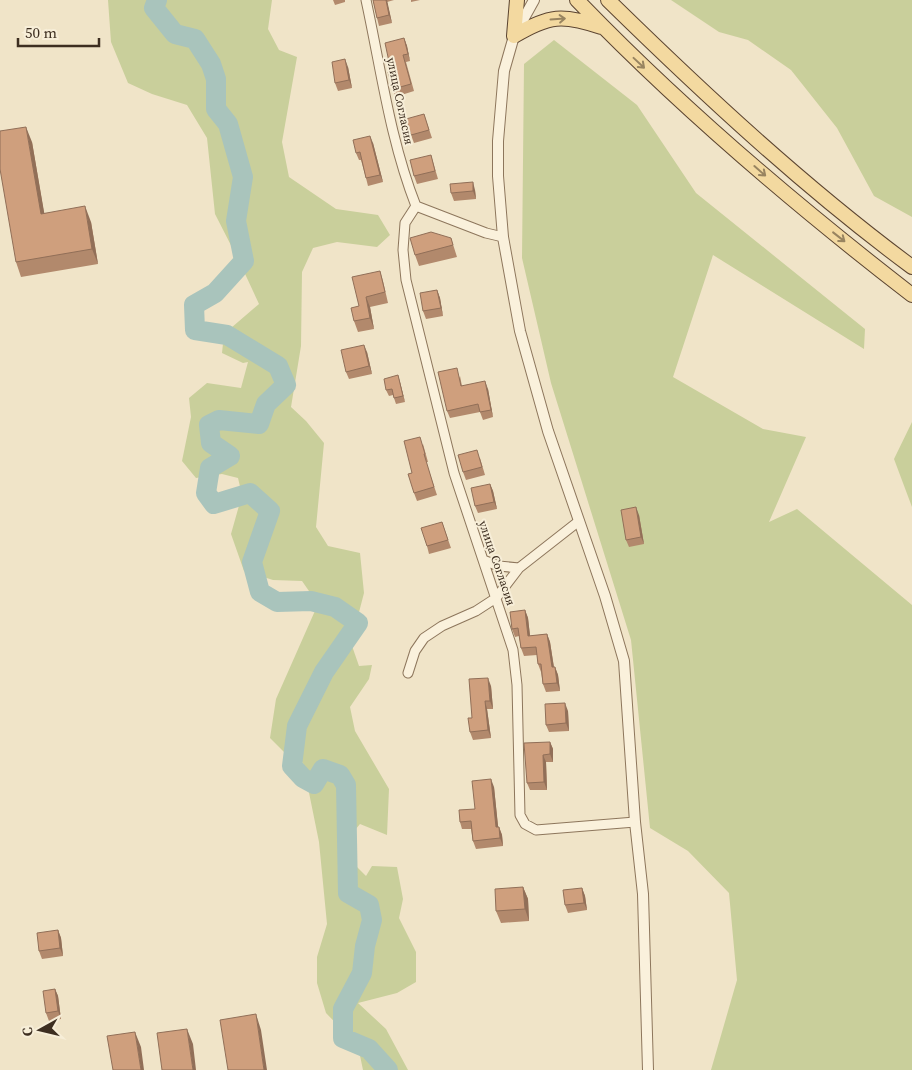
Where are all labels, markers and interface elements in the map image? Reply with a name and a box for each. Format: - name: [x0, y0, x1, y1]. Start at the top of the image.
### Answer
- one-way arrow: [550, 14, 566, 24]
- scale bar: [18, 15, 99, 47]
- text: 50 m: [25, 22, 57, 43]
- street label: улица Согласия: [383, 56, 417, 146]
- one-way arrow: [633, 57, 645, 69]
- one-way arrow: [753, 166, 766, 177]
- one-way arrow: [832, 232, 845, 243]
- street label: улица Согласия: [475, 518, 519, 608]
- north arrow: [15, 1005, 65, 1055]
- text: С: [17, 1026, 38, 1038]

